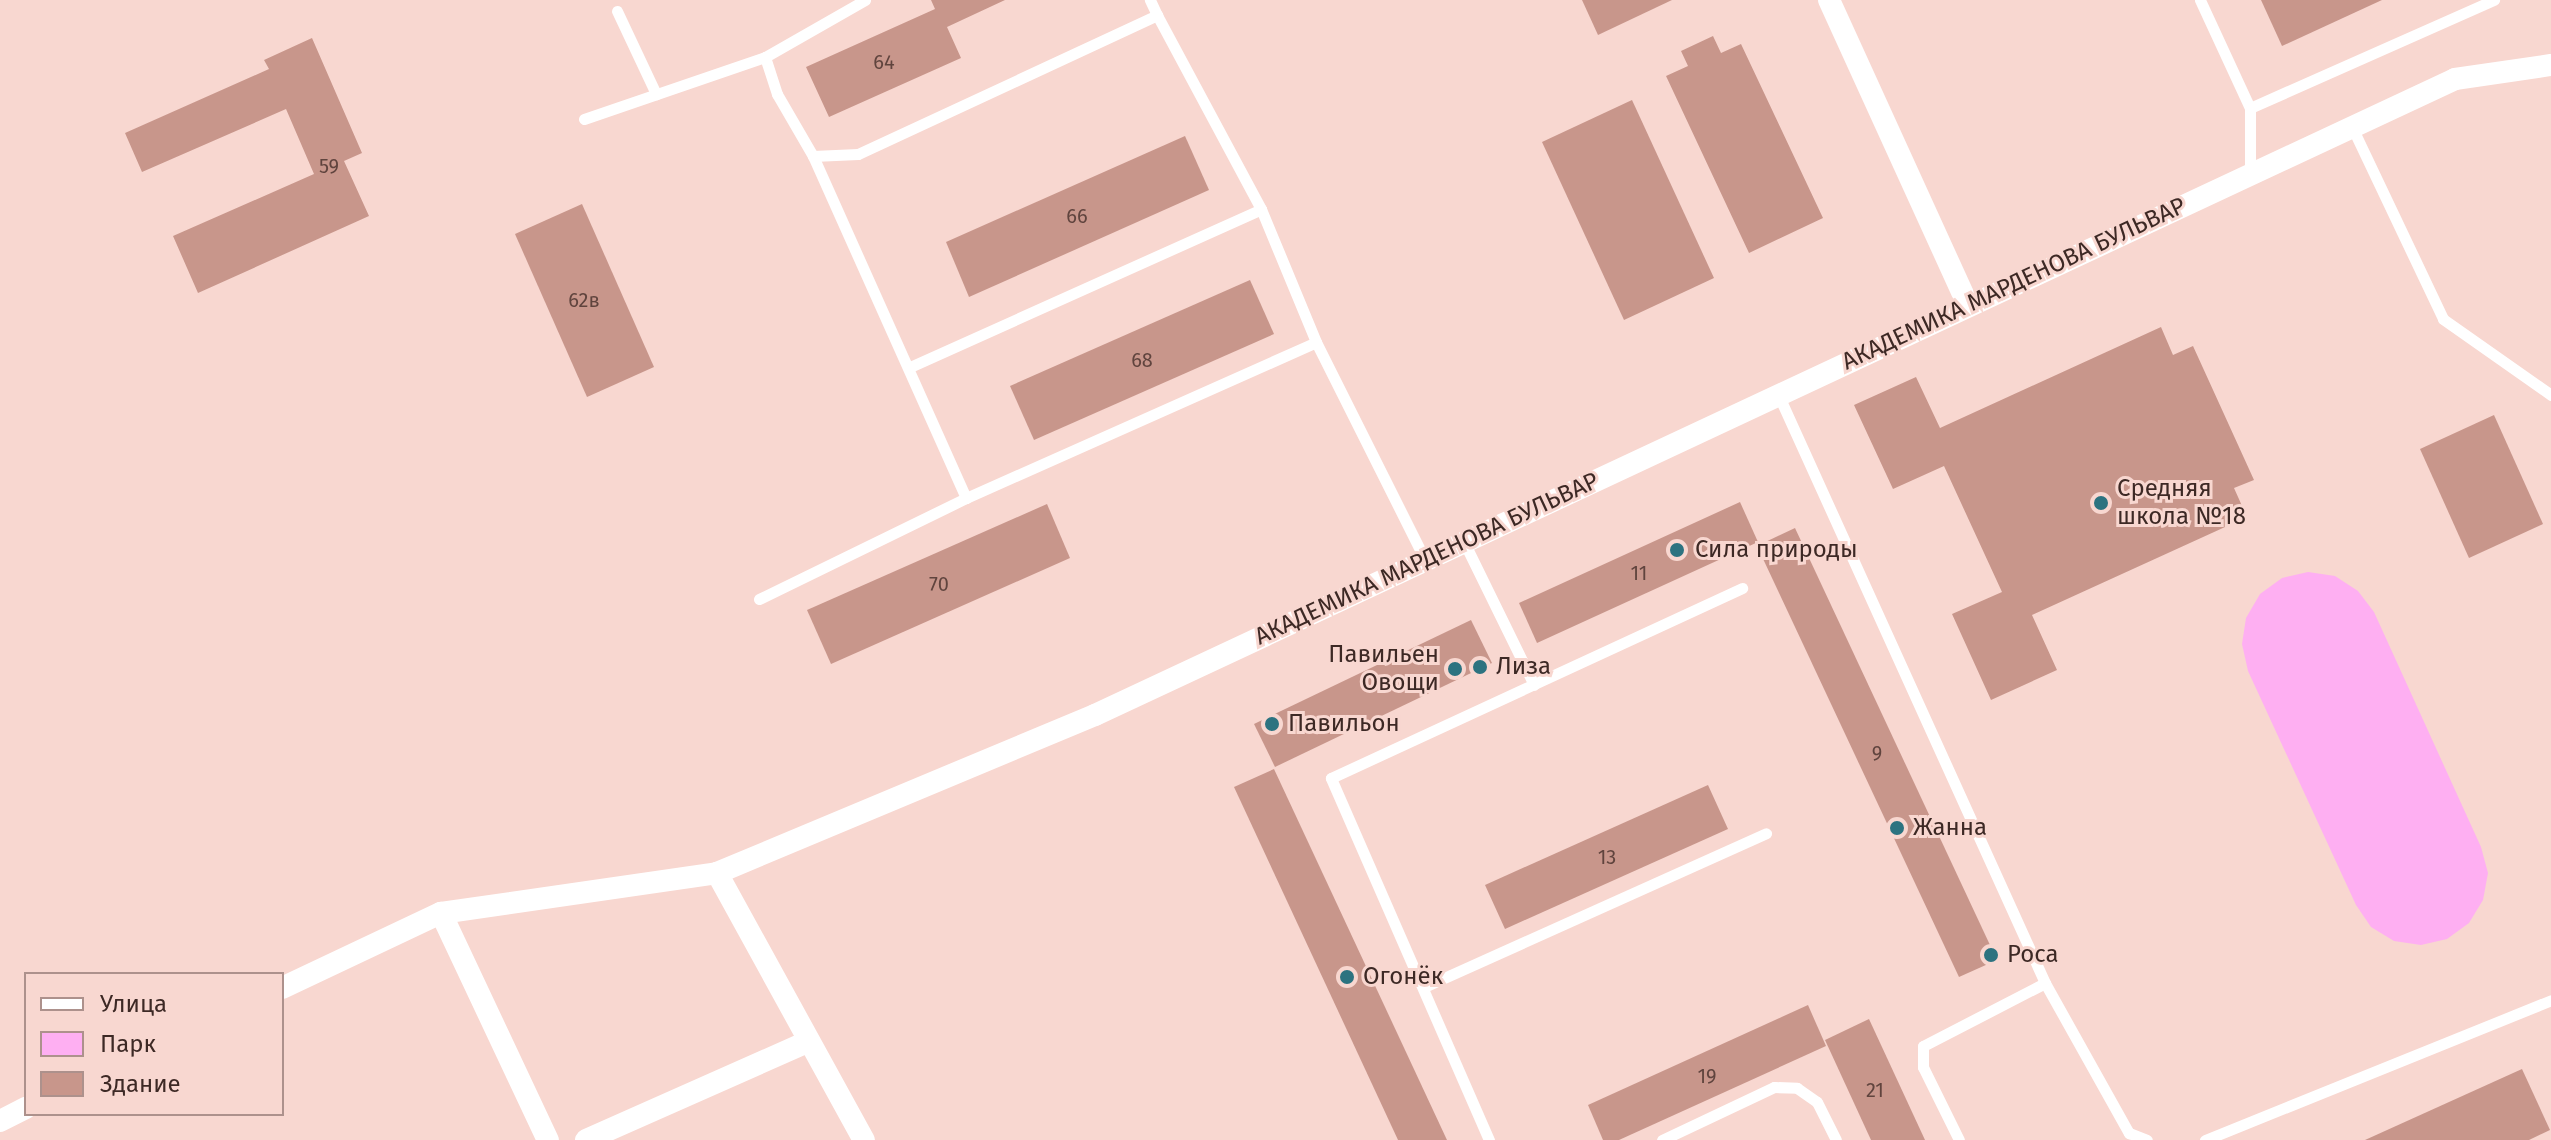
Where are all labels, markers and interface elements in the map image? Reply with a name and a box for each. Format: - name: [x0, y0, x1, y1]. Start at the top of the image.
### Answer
- house number: 64: [873, 50, 895, 74]
- house number: 59: [319, 154, 339, 178]
- street label: АКАДЕМИКА МАРДЕНОВА БУЛЬВАР: [1837, 191, 2191, 377]
- house number: 66: [1066, 204, 1088, 228]
- house number: 62в: [568, 288, 600, 312]
- house number: 68: [1131, 348, 1153, 372]
- street label: АКАДЕМИКА МАРДЕНОВА БУЛЬВАР: [1250, 466, 1604, 652]
- place label: Средняя школа №18: [2117, 475, 2246, 531]
- marker: Средняя школа №18: [2092, 494, 2110, 512]
- place label: Сила природы: [1695, 536, 1858, 564]
- marker: Сила природы: [1666, 539, 1688, 561]
- house number: 11: [1630, 561, 1648, 585]
- house number: 70: [929, 572, 949, 596]
- place label: Павильен Овощи: [1328, 641, 1439, 697]
- place label: Лиза: [1496, 653, 1551, 681]
- marker: Лиза: [1471, 658, 1489, 676]
- marker: Павильен Овощи: [1446, 660, 1464, 678]
- place label: Павильон: [1288, 710, 1400, 738]
- marker: Павильон: [1263, 715, 1281, 733]
- house number: 9: [1872, 741, 1882, 765]
- place label: Жанна: [1913, 814, 1987, 842]
- marker: Жанна: [1888, 819, 1906, 837]
- house number: 13: [1598, 845, 1616, 869]
- place label: Роса: [2007, 941, 2059, 969]
- marker: Роса: [1982, 946, 2000, 964]
- place label: Огонёк: [1363, 963, 1443, 991]
- marker: Огонёк: [1338, 968, 1356, 986]
- legend: [24, 972, 284, 1116]
- text: Улица: [100, 990, 167, 1018]
- text: Парк: [100, 1030, 156, 1058]
- house number: 19: [1697, 1064, 1717, 1088]
- text: Здание: [100, 1070, 181, 1098]
- house number: 21: [1866, 1078, 1884, 1102]

